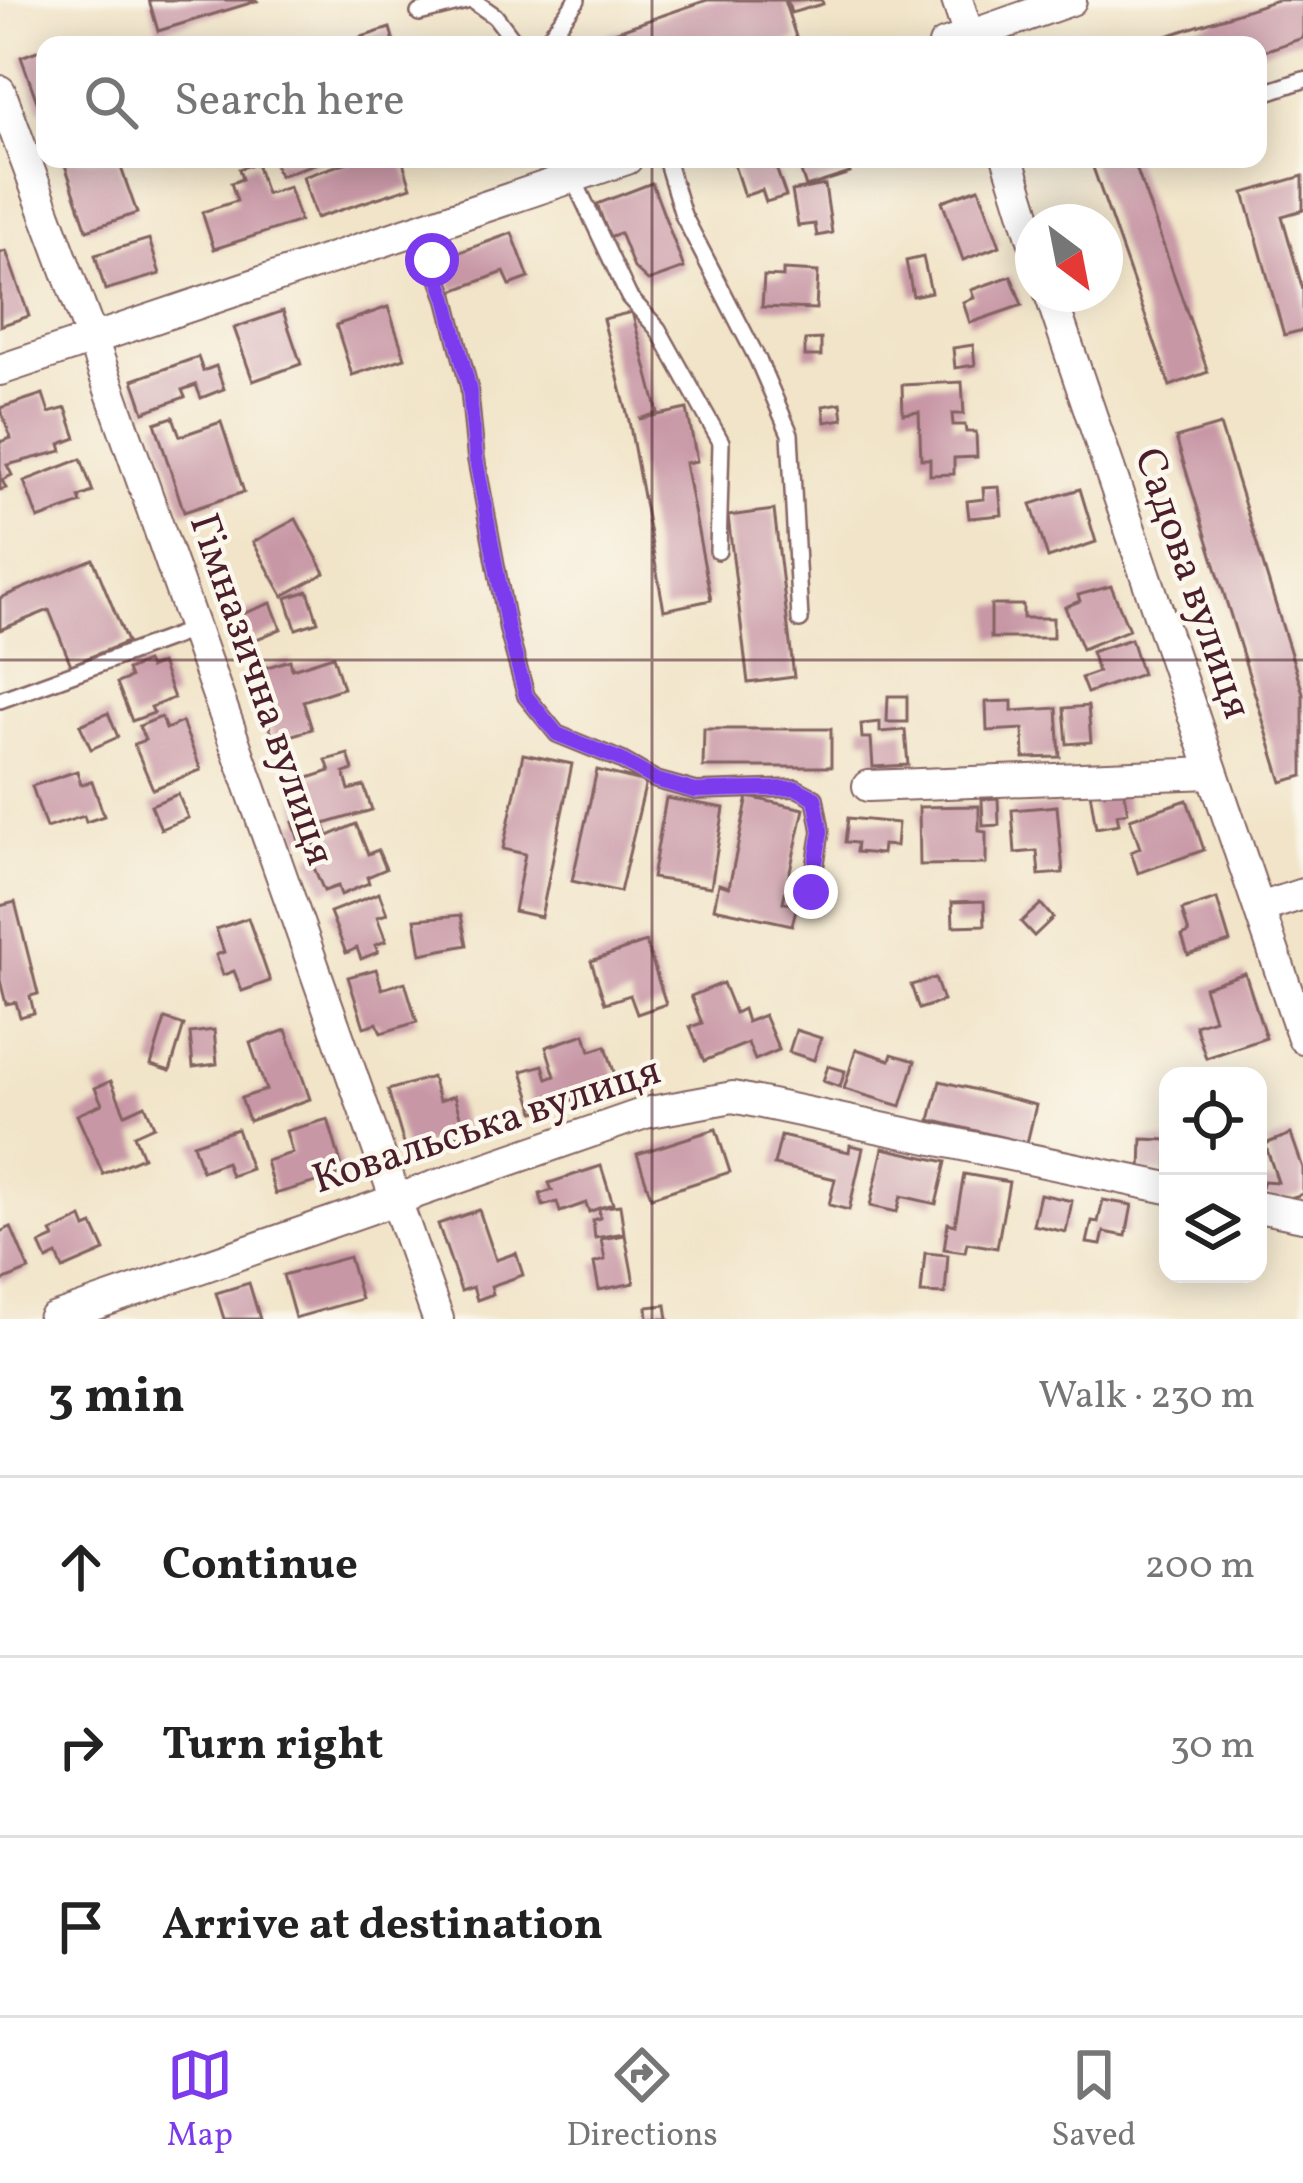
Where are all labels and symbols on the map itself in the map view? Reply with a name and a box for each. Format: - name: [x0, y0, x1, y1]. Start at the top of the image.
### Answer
- north arrow: [1015, 204, 1123, 312]
- route start: [405, 233, 459, 287]
- street label: Садова вулиця: [1117, 441, 1265, 727]
- street label: Гімназична вулиця: [172, 506, 348, 874]
- route end: [784, 865, 838, 919]
- street label: Ковальська вулиця: [305, 1043, 669, 1211]

